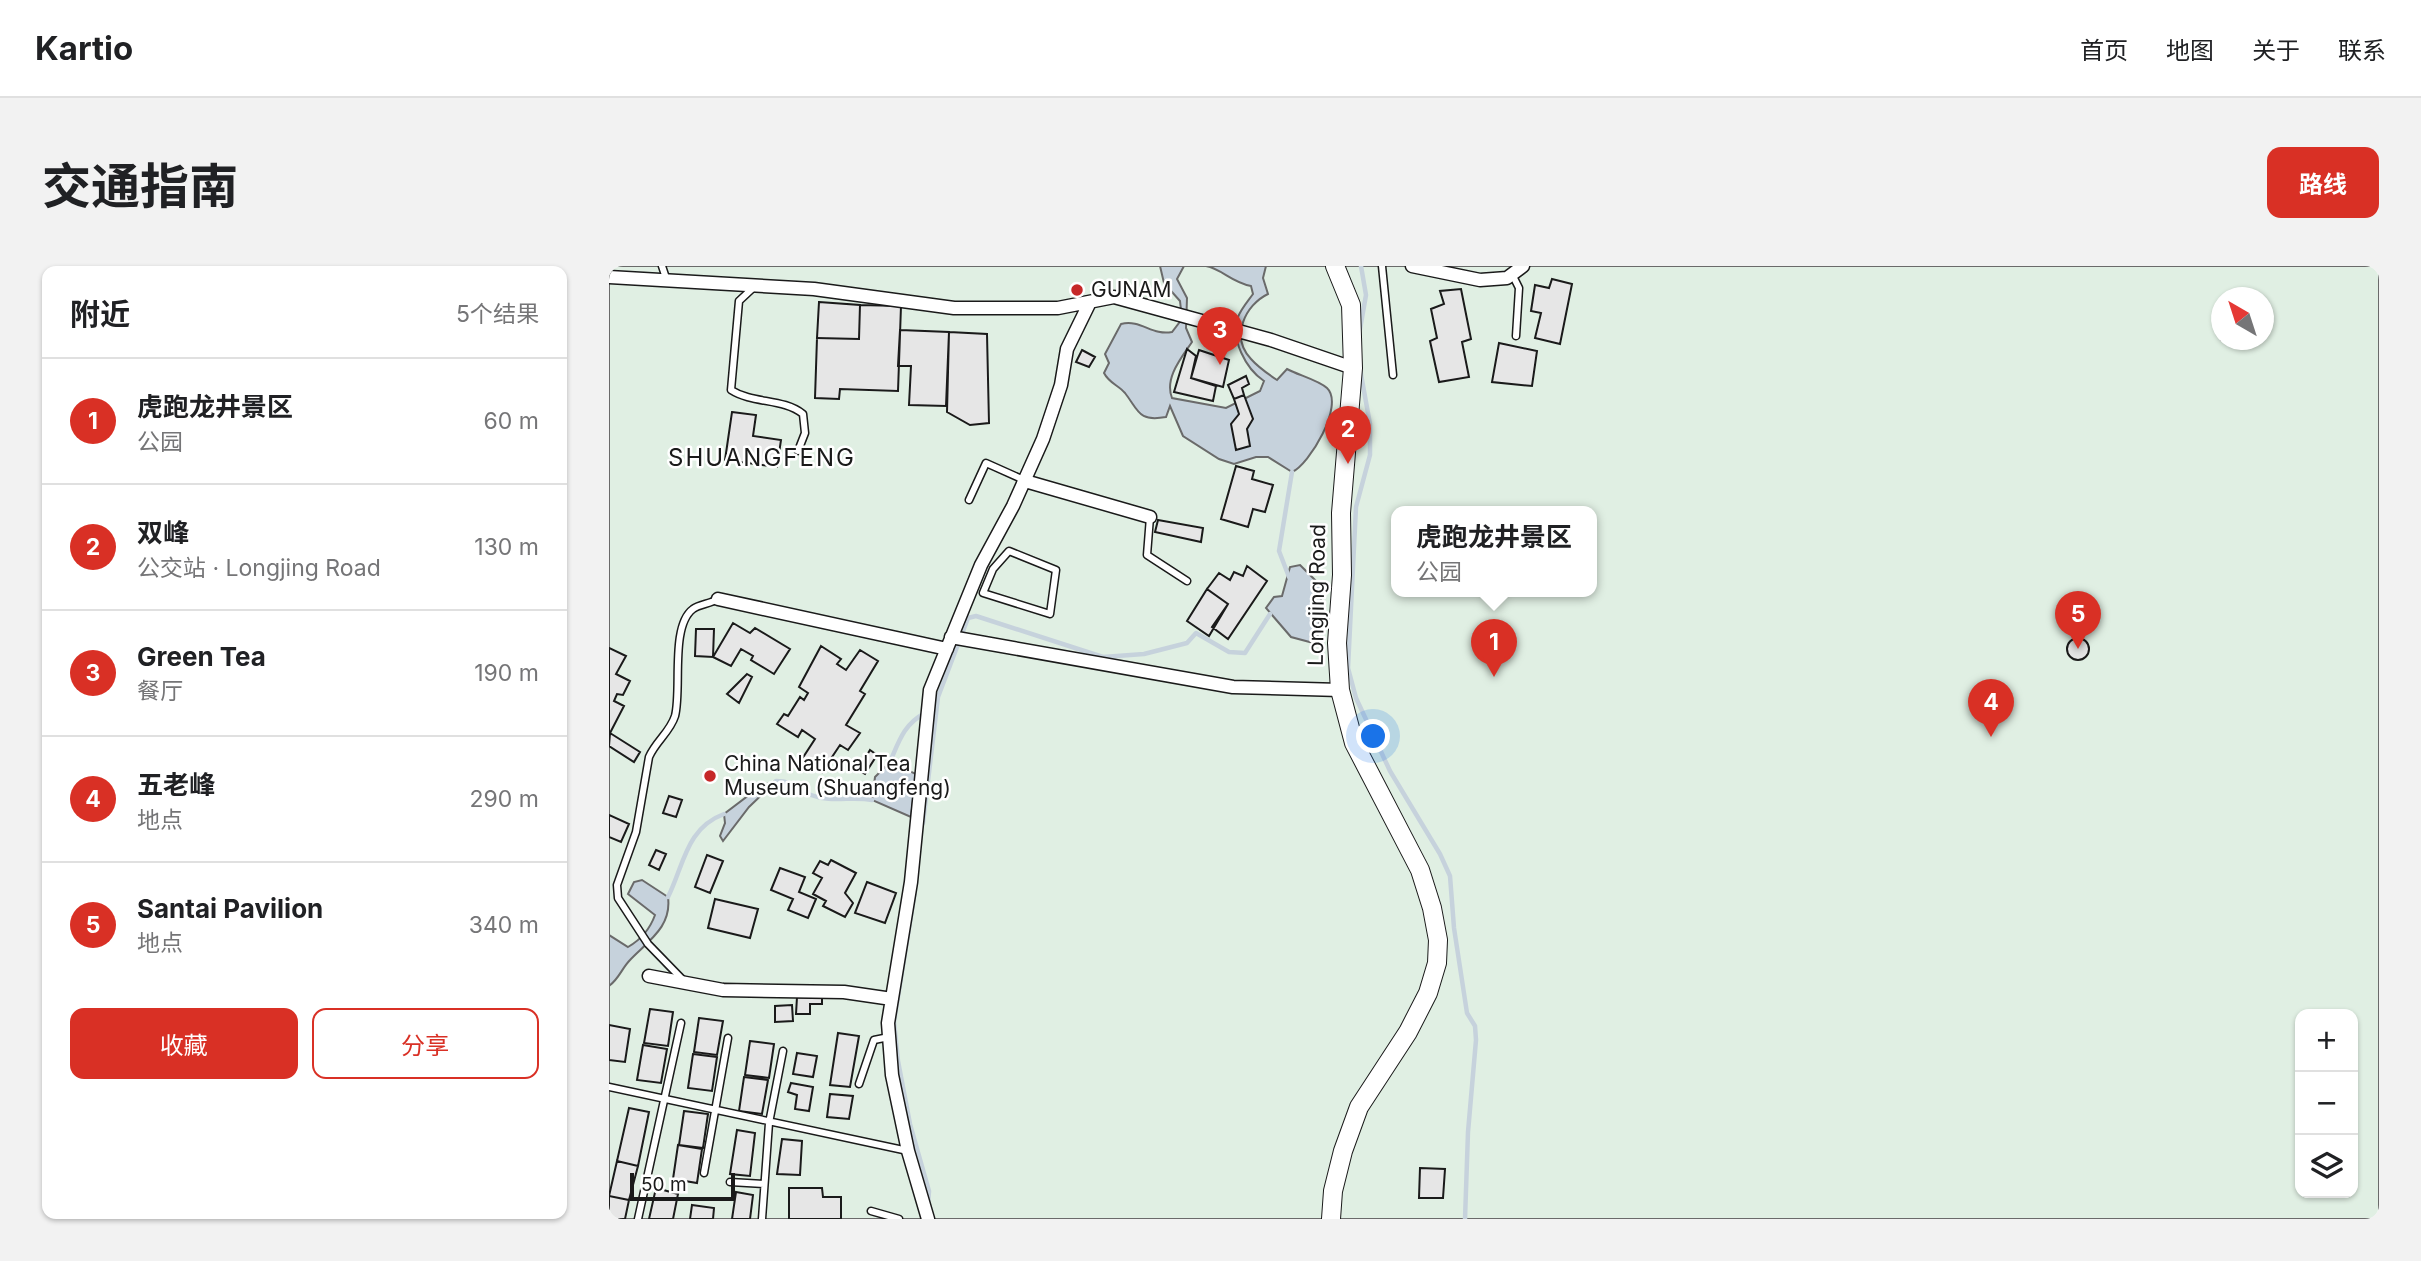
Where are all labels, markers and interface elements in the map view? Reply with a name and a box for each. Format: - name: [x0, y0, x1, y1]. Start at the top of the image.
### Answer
- text: Kartio: [35, 28, 133, 68]
- text: 首页: [2080, 36, 2128, 65]
- text: 地图: [2166, 36, 2214, 65]
- text: 关于: [2252, 36, 2300, 65]
- text: 联系: [2338, 36, 2386, 65]
- button: 路线: [2267, 147, 2379, 218]
- text: 交通指南: [42, 157, 238, 216]
- place label: GUNAM: [1091, 277, 1172, 302]
- marker: GUNAM: [1069, 282, 1085, 298]
- north arrow: [2211, 287, 2274, 350]
- text: 附近: [70, 296, 130, 332]
- text: 5个结果: [456, 300, 539, 328]
- pin: 3: [1197, 307, 1243, 365]
- text: 虎跑龙井景区: [137, 391, 293, 422]
- pin: 2: [1325, 406, 1371, 464]
- text: 1: [88, 407, 98, 435]
- text: 60 m: [484, 407, 539, 435]
- text: 公园: [137, 428, 183, 456]
- district label: SHUANGFENG: [668, 443, 856, 472]
- popup: [1391, 506, 1597, 597]
- text: 双峰: [137, 517, 189, 548]
- text: 虎跑龙井景区: [1416, 521, 1572, 552]
- street label: Longjing Road: [1303, 524, 1330, 666]
- text: 2: [86, 533, 100, 561]
- text: 130 m: [474, 533, 539, 561]
- text: 公交站 · Longjing Road: [137, 554, 381, 582]
- text: 公园: [1416, 558, 1462, 586]
- pin: 5: [2055, 591, 2101, 649]
- pin: 1: [1471, 619, 1517, 677]
- text: Green Tea: [137, 641, 266, 672]
- text: 3: [86, 659, 100, 687]
- text: 190 m: [474, 659, 539, 687]
- text: 餐厅: [137, 677, 183, 705]
- pin: 4: [1968, 679, 2014, 737]
- your location: [1356, 719, 1390, 753]
- place label: China National Tea Museum (Shuangfeng): [724, 751, 951, 800]
- marker: China National Tea Museum (Shuangfeng): [702, 768, 718, 784]
- text: 五老峰: [137, 769, 215, 800]
- text: 4: [85, 785, 101, 813]
- text: 290 m: [470, 785, 539, 813]
- text: 地点: [137, 806, 183, 834]
- text: Santai Pavilion: [137, 893, 323, 924]
- text: 5: [86, 911, 100, 939]
- text: 340 m: [469, 911, 539, 939]
- text: 地点: [137, 929, 183, 957]
- button: 收藏: [70, 1008, 298, 1079]
- button: 分享: [312, 1008, 539, 1079]
- map controls: [2295, 1009, 2358, 1198]
- button: +: [2295, 1009, 2358, 1072]
- button: −: [2295, 1072, 2358, 1135]
- button: layers: [2295, 1135, 2358, 1198]
- scale bar: [630, 1170, 735, 1202]
- text: 50 m: [641, 1173, 687, 1196]

